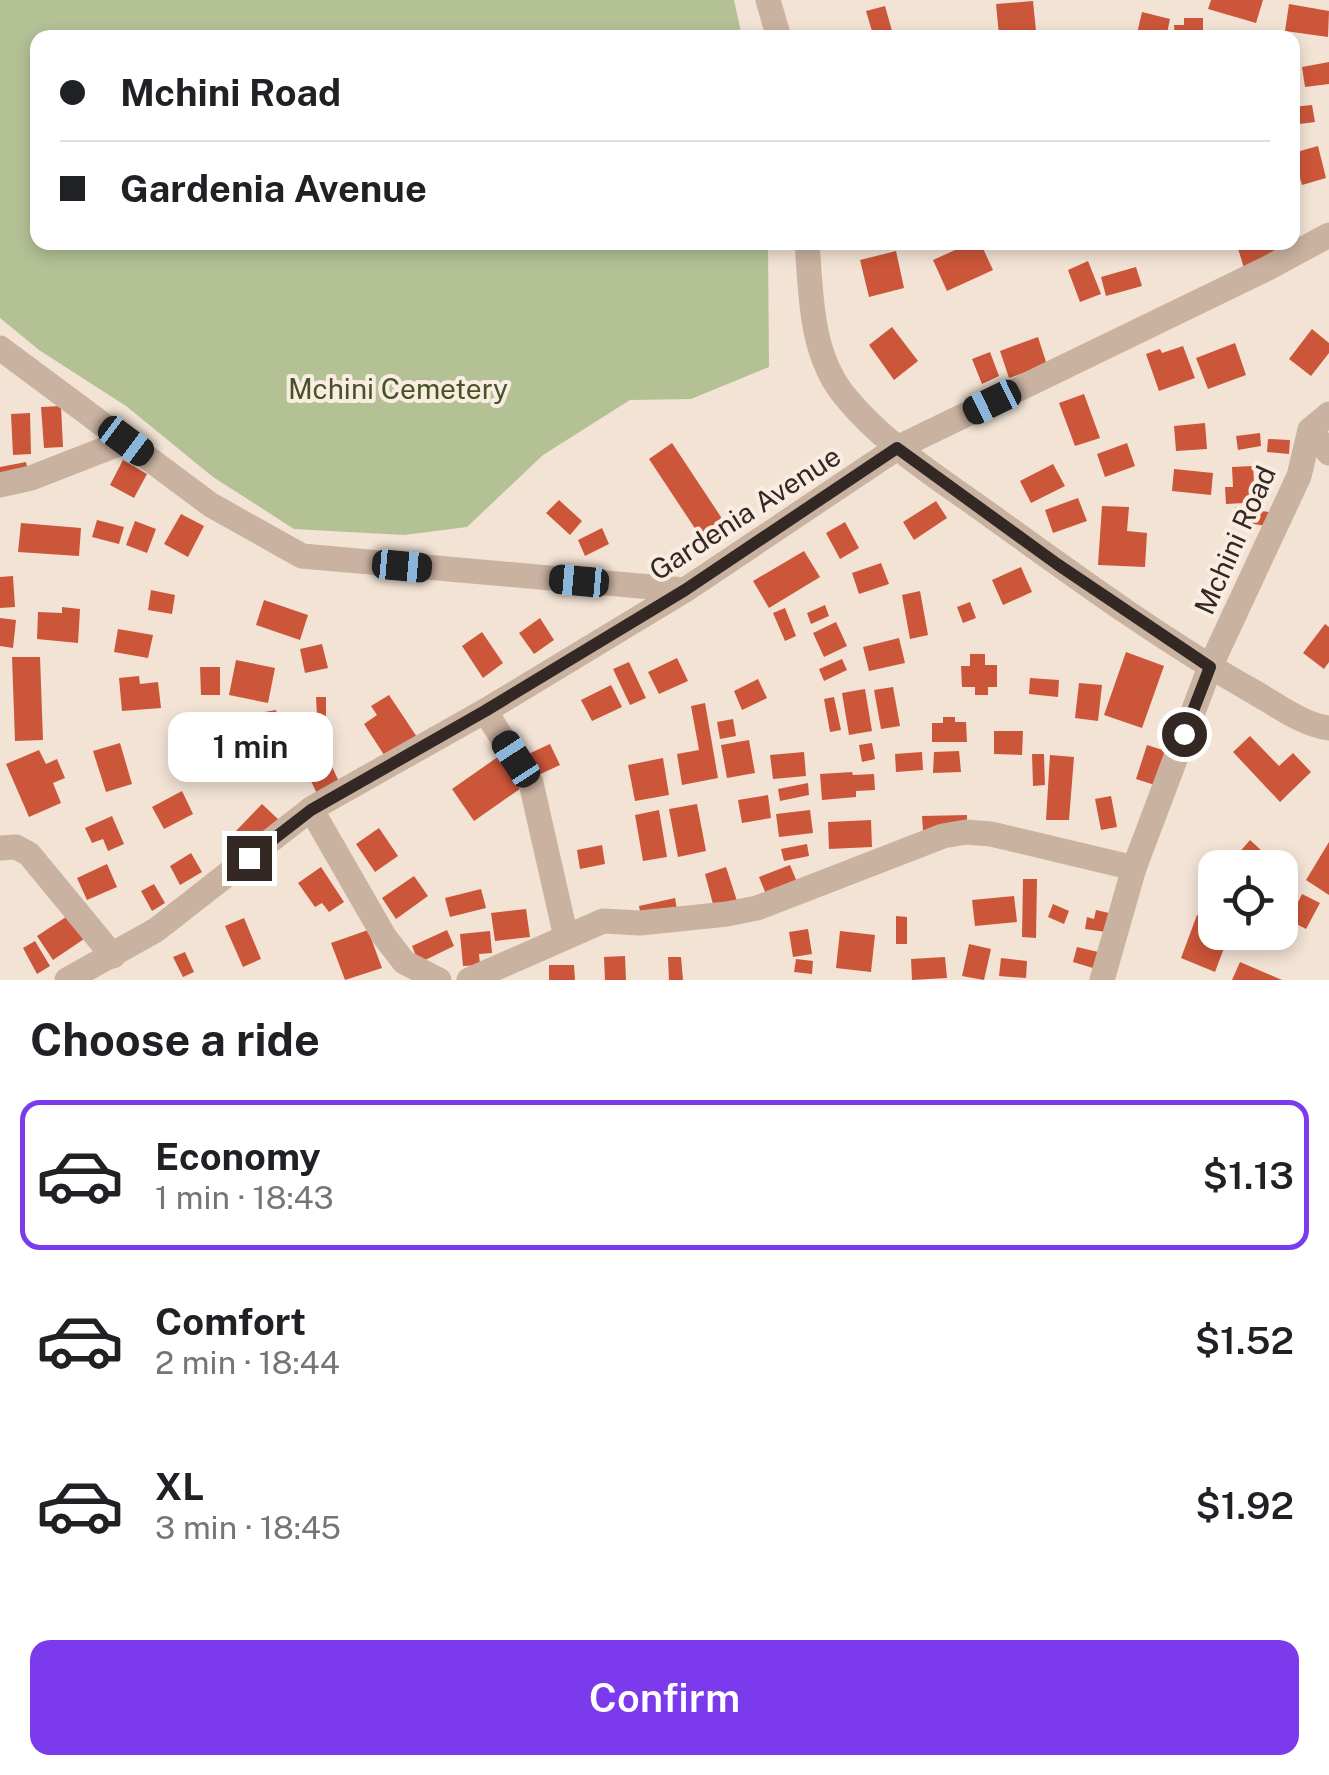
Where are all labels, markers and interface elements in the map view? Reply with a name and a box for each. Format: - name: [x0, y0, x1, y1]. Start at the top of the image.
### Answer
- text: Mchini Road: [120, 70, 341, 115]
- text: Gardenia Avenue: [120, 166, 427, 211]
- park label: Mchini Cemetery: [288, 372, 508, 405]
- car: [958, 375, 1026, 429]
- car: [93, 411, 159, 471]
- street label: Gardenia Avenue: [643, 439, 846, 587]
- street label: Mchini Road: [1187, 460, 1282, 619]
- car: [371, 548, 433, 584]
- car: [548, 563, 610, 599]
- route start: [1162, 712, 1207, 757]
- callout: 1 min: [166, 713, 332, 783]
- car: [487, 726, 545, 792]
- text: 1 min: [212, 728, 289, 765]
- route end: [227, 836, 272, 881]
- map controls: [1198, 850, 1298, 950]
- button: locate: [1198, 850, 1298, 950]
- text: Choose a ride: [30, 1013, 320, 1066]
- icon: car: [35, 1130, 125, 1220]
- text: Economy: [155, 1134, 321, 1179]
- text: $1.13: [1203, 1153, 1294, 1198]
- text: 1 min · 18:43: [155, 1179, 334, 1216]
- icon: car: [35, 1295, 125, 1385]
- text: Comfort: [155, 1299, 306, 1344]
- text: $1.52: [1195, 1318, 1294, 1363]
- text: 2 min · 18:44: [155, 1344, 340, 1381]
- icon: car: [35, 1460, 125, 1550]
- text: XL: [155, 1464, 204, 1509]
- text: $1.92: [1195, 1483, 1294, 1528]
- text: 3 min · 18:45: [155, 1509, 341, 1546]
- button: Confirm: [30, 1640, 1299, 1755]

